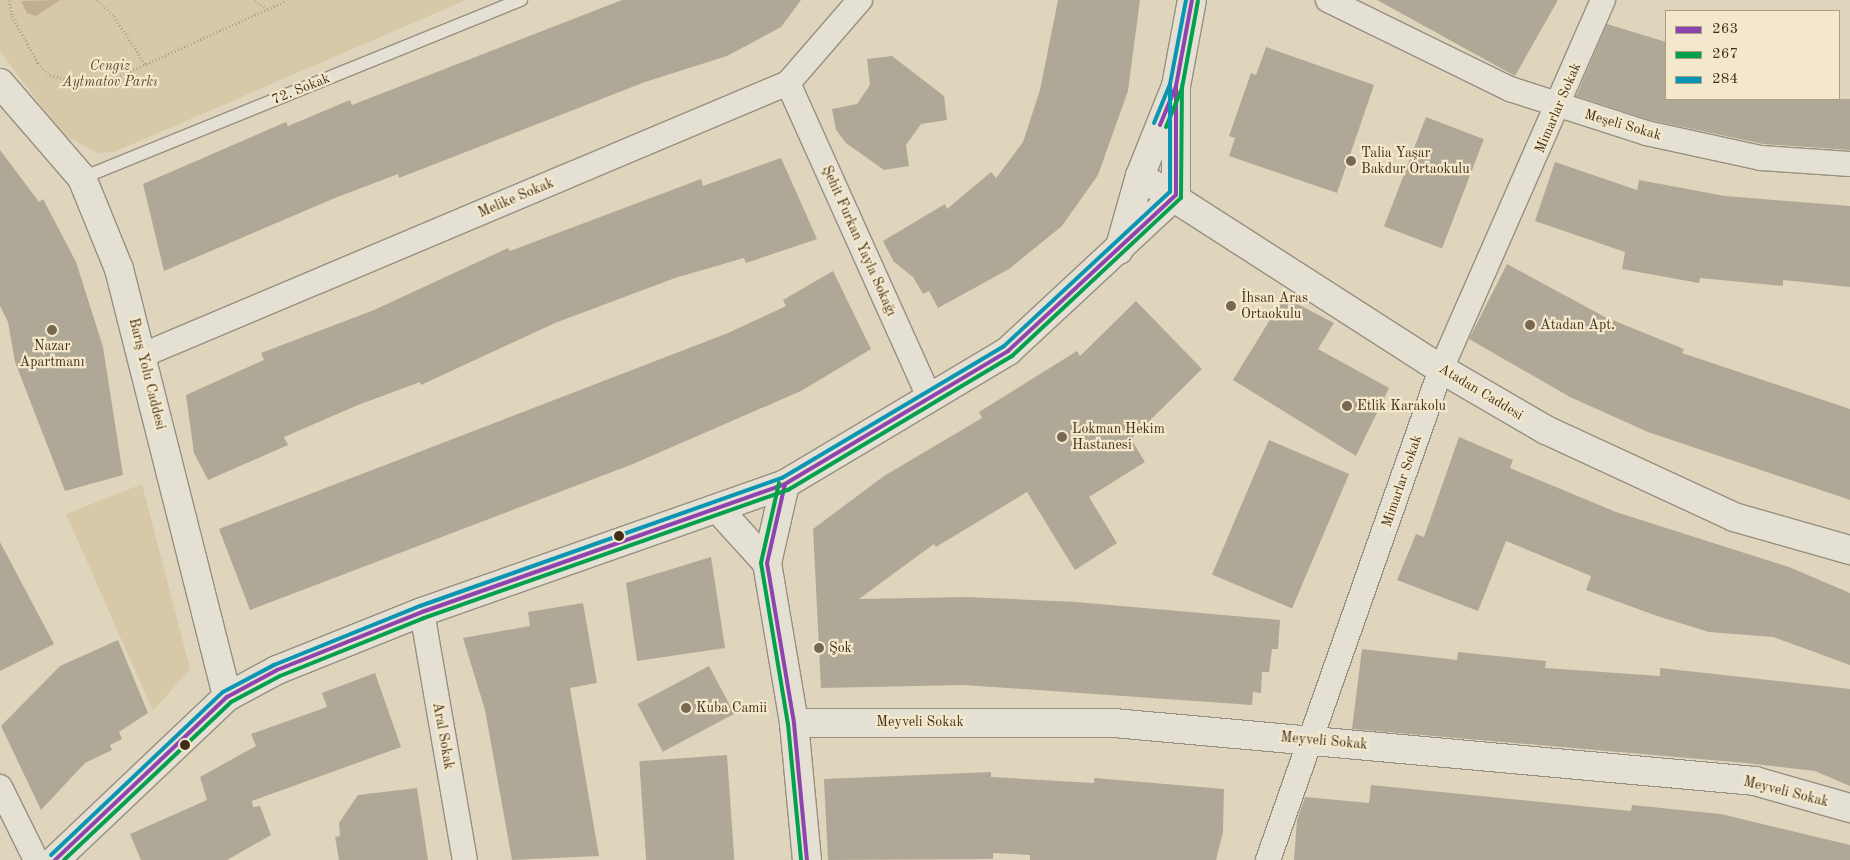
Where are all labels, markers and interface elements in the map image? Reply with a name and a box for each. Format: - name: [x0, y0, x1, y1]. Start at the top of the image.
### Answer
- legend: [1665, 10, 1840, 100]
- text: 263: [1712, 22, 1738, 37]
- text: 267: [1712, 47, 1738, 62]
- park label: Cengiz Aytmatov Parkı: [62, 58, 158, 90]
- street label: Mimarlar Sokak: [1531, 60, 1585, 156]
- street label: 72. Sokak: [269, 70, 333, 108]
- text: 284: [1712, 72, 1738, 87]
- street label: Meşeli Sokak: [1583, 106, 1663, 144]
- place label: Talia Yaşar Bakdur Ortaokulu: [1361, 145, 1470, 178]
- marker: Talia Yaşar Bakdur Ortaokulu: [1345, 155, 1357, 167]
- street label: Şehit Furkan Yayla Sokağı: [818, 163, 900, 319]
- street label: Melike Sokak: [476, 175, 556, 221]
- place label: İhsan Aras Ortaokulu: [1241, 290, 1308, 322]
- marker: İhsan Aras Ortaokulu: [1225, 300, 1237, 312]
- street label: Barış Yolu Caddesi: [125, 316, 169, 432]
- place label: Atadan Apt.: [1540, 317, 1615, 333]
- marker: Atadan Apt.: [1524, 319, 1536, 331]
- marker: Nazar Apartmanı: [46, 324, 58, 336]
- place label: Nazar Apartmanı: [20, 338, 84, 371]
- street label: Atadan Caddesi: [1436, 360, 1526, 424]
- place label: Etlik Karakolu: [1357, 398, 1446, 414]
- marker: Etlik Karakolu: [1341, 400, 1353, 412]
- place label: Lokman Hekim Hastanesi: [1072, 421, 1165, 454]
- marker: Lokman Hekim Hastanesi: [1056, 431, 1068, 443]
- street label: Mimarlar Sokak: [1378, 433, 1426, 529]
- unlabelled marker: [614, 531, 624, 541]
- place label: Şok: [829, 640, 852, 656]
- marker: Şok: [813, 642, 825, 654]
- place label: Kuba Camii: [696, 700, 767, 716]
- street label: Aral Sokak: [429, 701, 457, 771]
- marker: Kuba Camii: [680, 702, 692, 714]
- street label: Meyveli Sokak: [876, 714, 964, 730]
- street label: Meyveli Sokak: [1280, 729, 1368, 753]
- unlabelled marker: [180, 740, 190, 750]
- street label: Meyveli Sokak: [1742, 773, 1830, 811]

